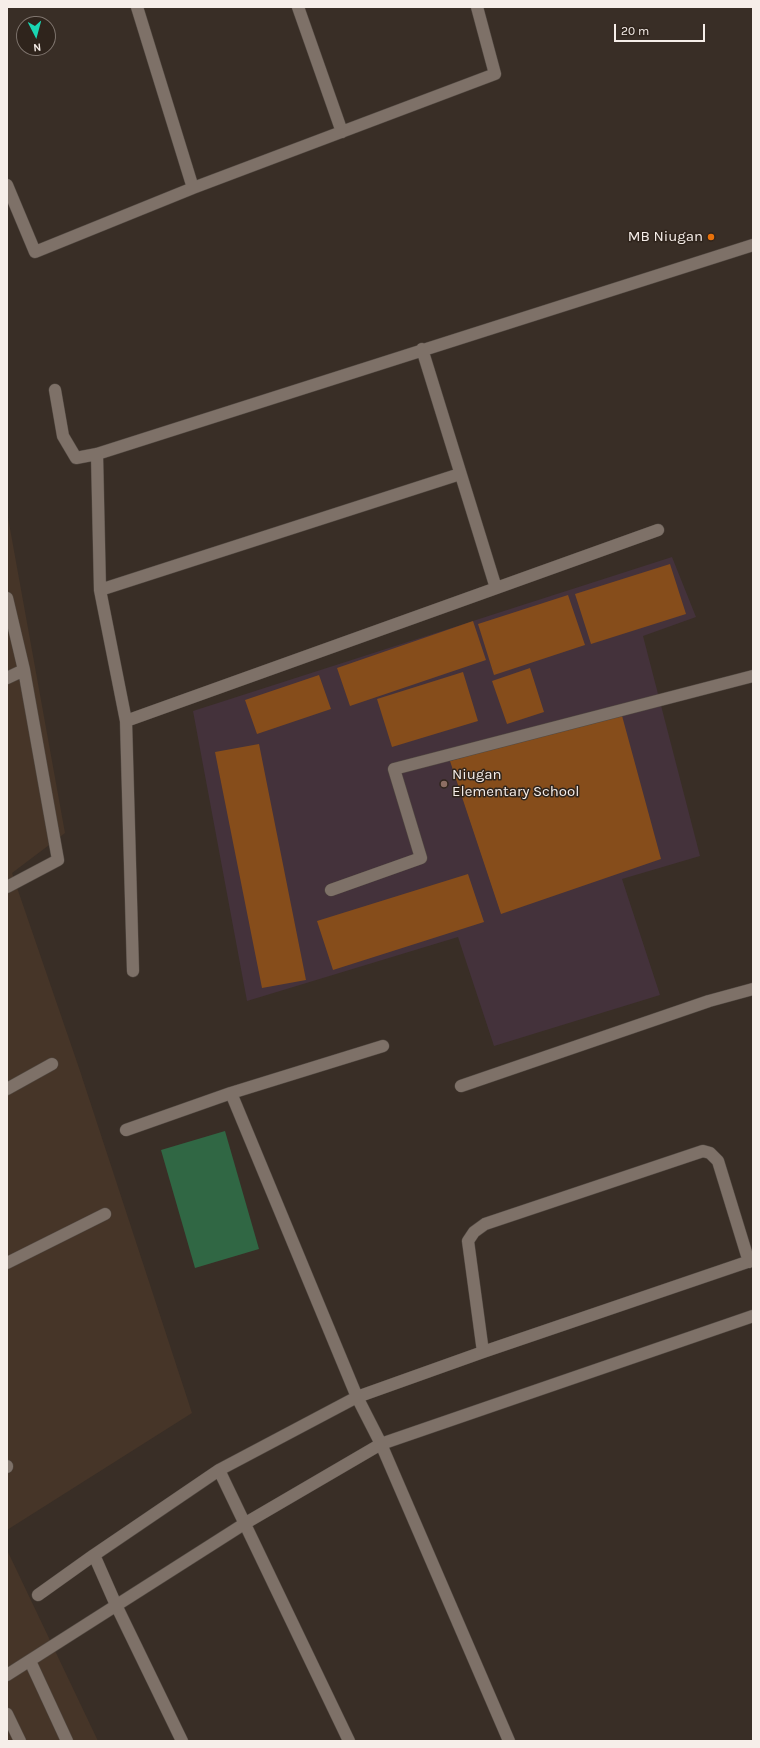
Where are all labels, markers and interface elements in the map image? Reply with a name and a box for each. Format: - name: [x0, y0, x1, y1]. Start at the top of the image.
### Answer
- north arrow: [16, 16, 56, 56]
- scale bar: [616, 16, 707, 42]
- text: 20 m: [621, 24, 649, 38]
- text: N: [33, 41, 42, 54]
- place label: MB Niugan: [628, 228, 703, 246]
- marker: MB Niugan: [706, 232, 716, 242]
- place label: Niugan Elementary School: [452, 766, 579, 801]
- marker: Niugan Elementary School: [439, 779, 449, 789]

